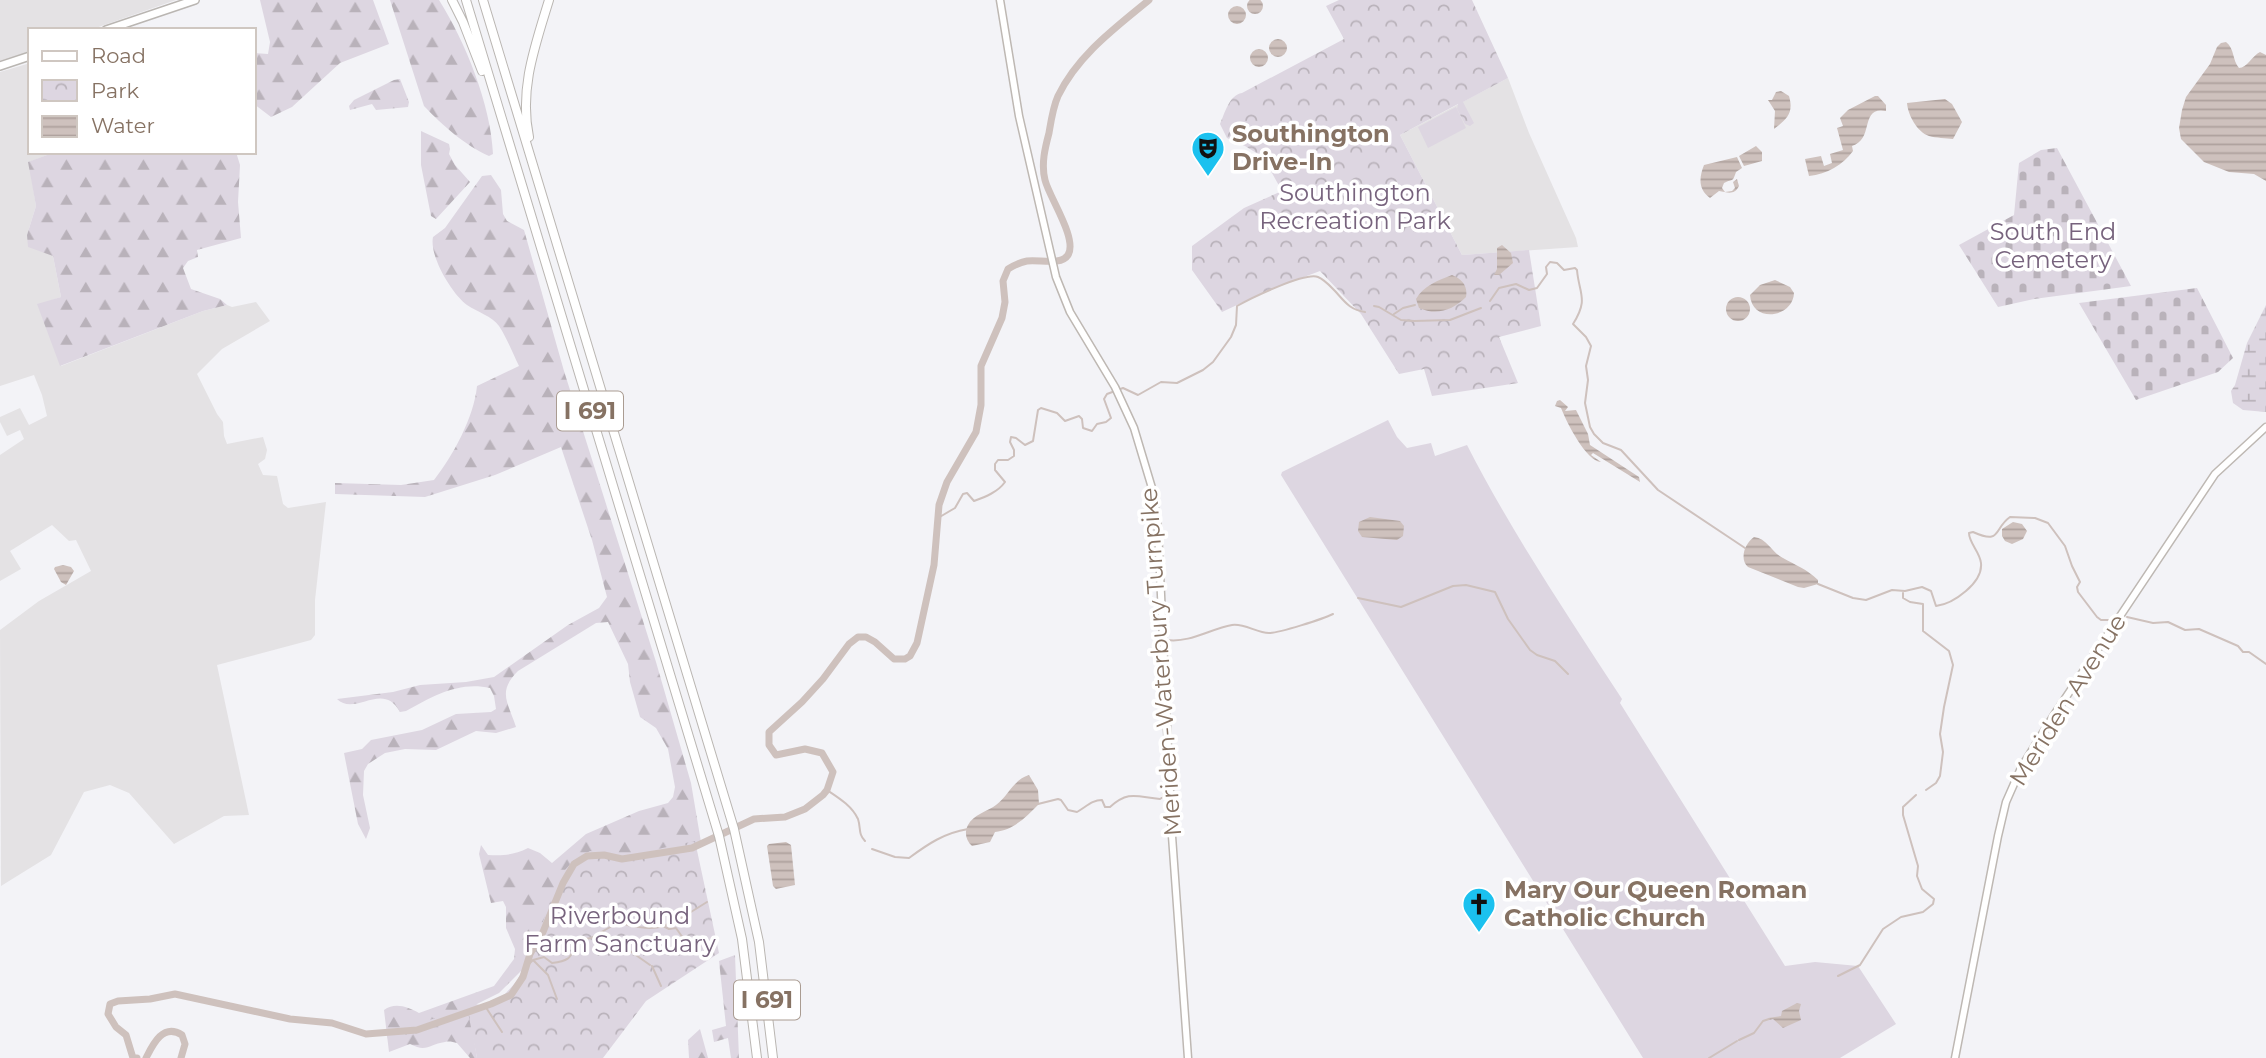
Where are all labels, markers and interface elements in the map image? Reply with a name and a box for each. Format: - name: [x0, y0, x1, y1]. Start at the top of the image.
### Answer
- legend: [28, 28, 256, 154]
- text: Road: [91, 43, 146, 68]
- text: Park: [91, 78, 139, 103]
- text: Water: [91, 113, 155, 138]
- place label: Southington Drive-In: [1232, 119, 1390, 176]
- theatre icon: Southington Drive-In: [1189, 129, 1227, 178]
- park label: Southington Recreation Park: [1259, 178, 1451, 235]
- park label: South End Cemetery: [1990, 217, 2116, 274]
- road number: I 691: [557, 392, 623, 430]
- street label: Meriden-Waterbury Turnpike: [1134, 487, 1187, 837]
- street label: Meriden Avenue: [2003, 608, 2132, 791]
- place label: Mary Our Queen Roman Catholic Church: [1504, 875, 1807, 932]
- church icon: Mary Our Queen Roman Catholic Church: [1460, 885, 1498, 934]
- park label: Riverbound Farm Sanctuary: [524, 901, 716, 958]
- road number: I 691: [734, 981, 800, 1020]

